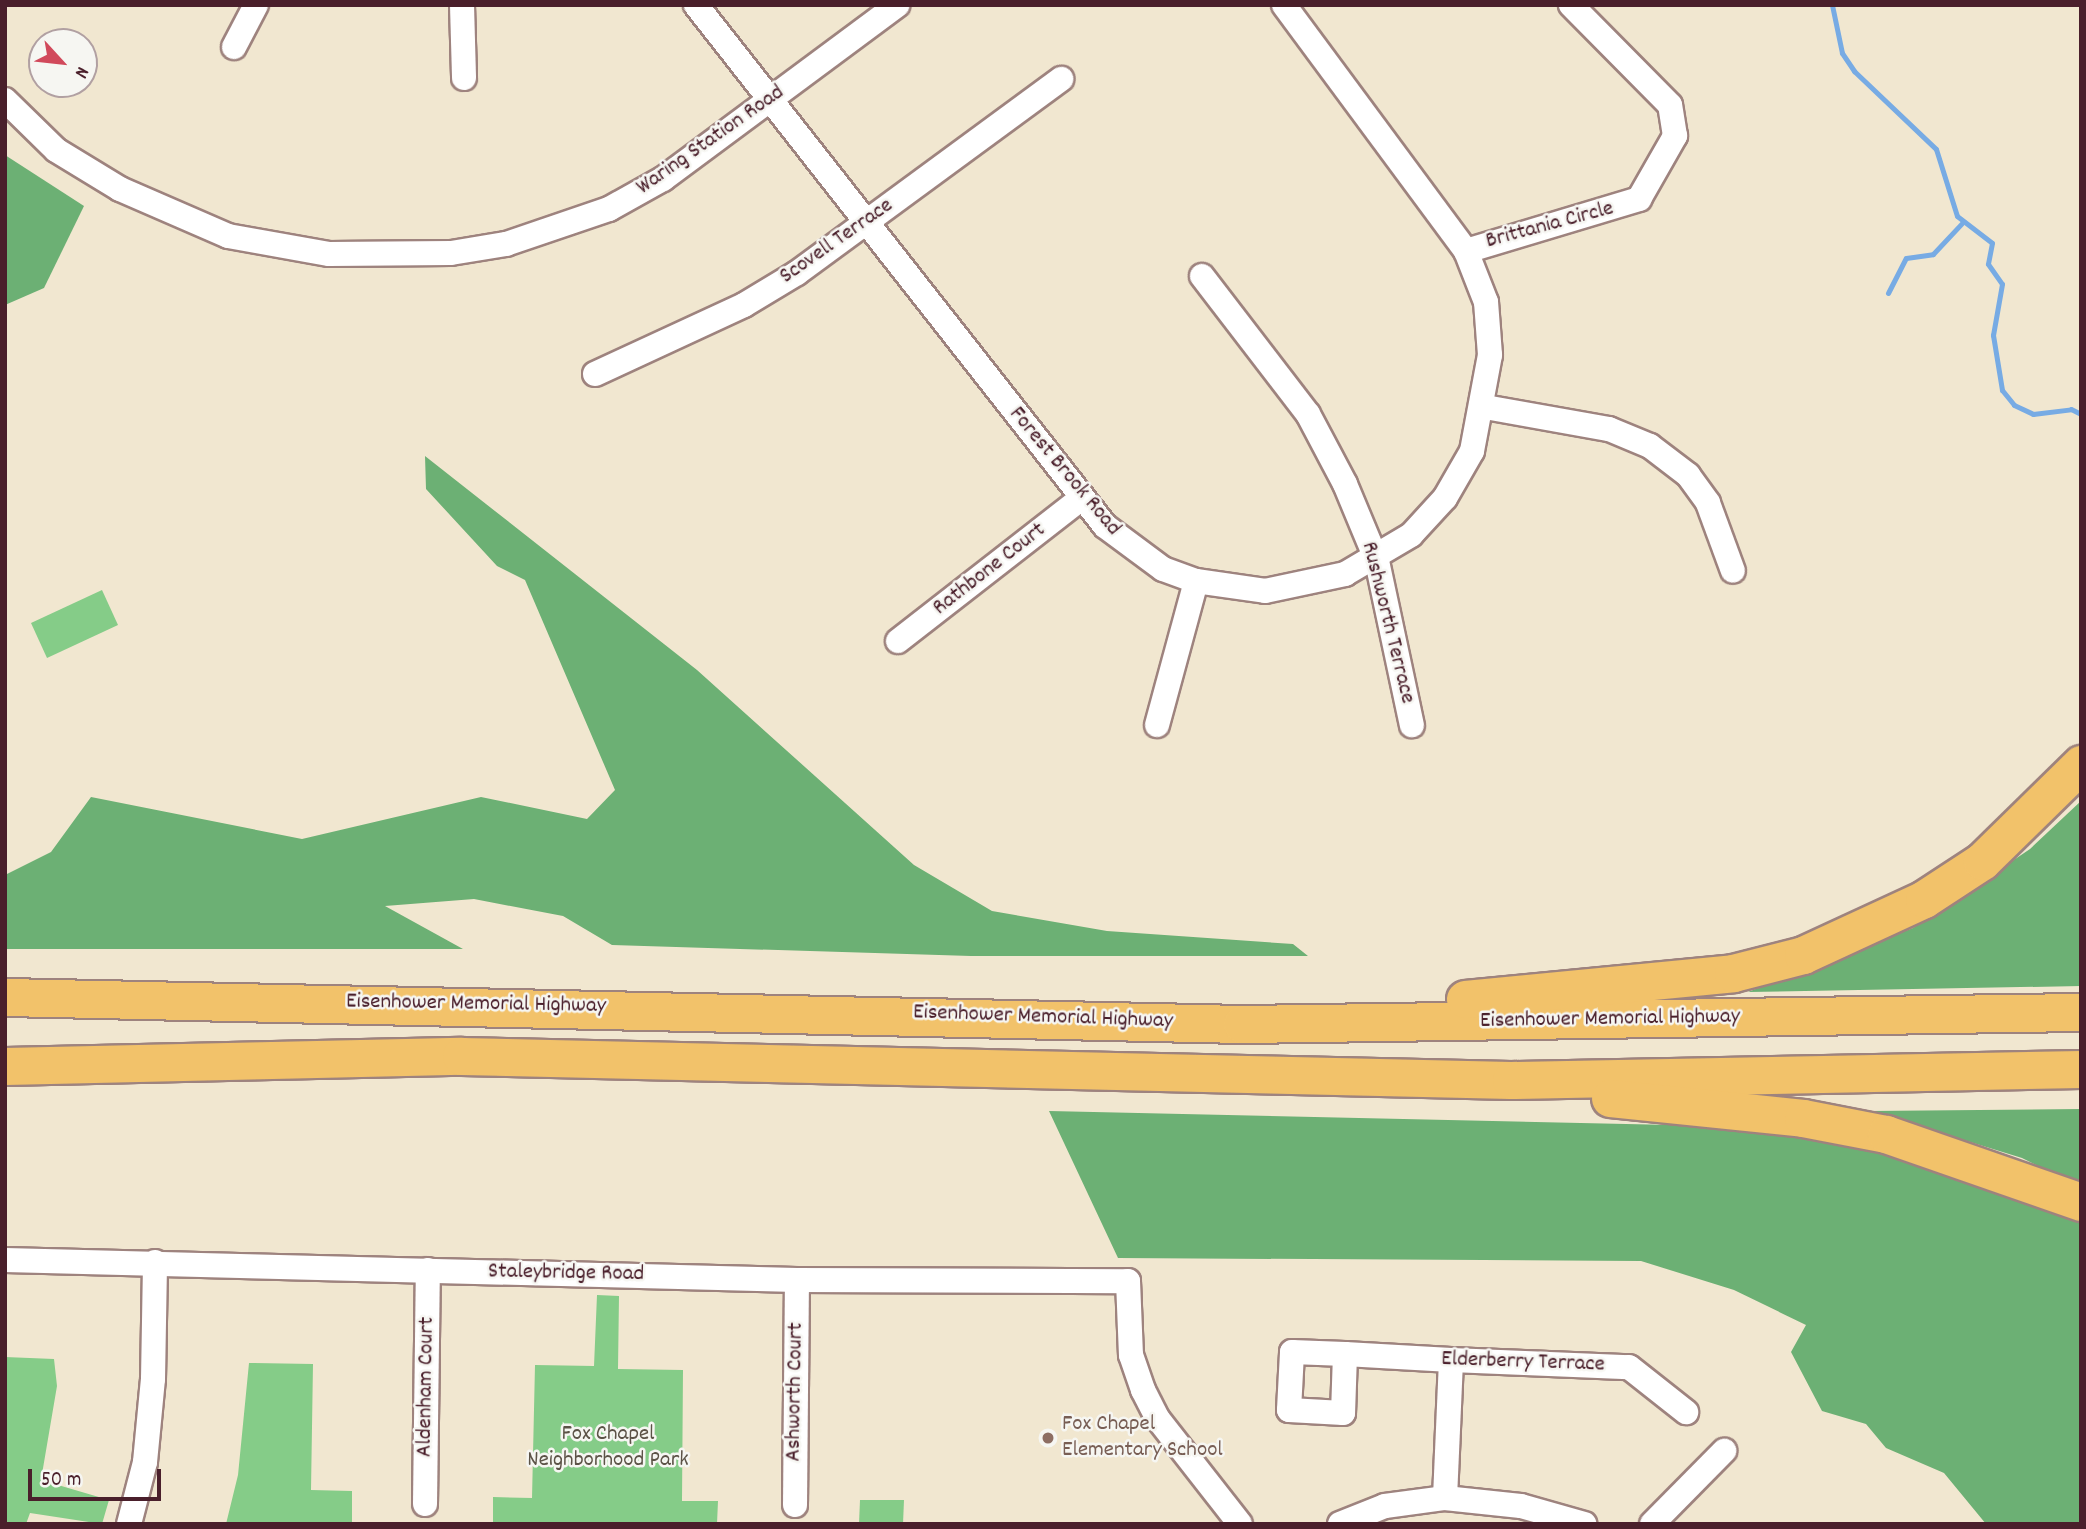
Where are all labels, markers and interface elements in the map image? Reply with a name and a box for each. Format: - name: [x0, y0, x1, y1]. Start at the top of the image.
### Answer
- north arrow: [28, 28, 98, 98]
- text: N: [66, 62, 95, 82]
- street label: Waring Station Road: [632, 80, 790, 202]
- street label: Scovell Terrace: [775, 193, 899, 291]
- street label: Brittania Circle: [1483, 196, 1617, 256]
- street label: Forest Brook Road: [1002, 402, 1126, 542]
- street label: Rathbone Court: [928, 517, 1052, 623]
- street label: Rushworth Terrace: [1354, 539, 1420, 707]
- street label: Eisenhower Memorial Highway: [346, 989, 606, 1021]
- street label: Eisenhower Memorial Highway: [913, 1000, 1173, 1036]
- street label: Eisenhower Memorial Highway: [1480, 1004, 1740, 1036]
- street label: Staleybridge Road: [488, 1259, 644, 1289]
- street label: Aldenham Court: [412, 1317, 442, 1457]
- street label: Ashworth Court: [781, 1322, 811, 1462]
- street label: Elderberry Terrace: [1441, 1346, 1605, 1380]
- place label: Fox Chapel Elementary School: [1062, 1411, 1223, 1465]
- park label: Fox Chapel Neighborhood Park: [527, 1421, 689, 1475]
- marker: Fox Chapel Elementary School: [1040, 1430, 1056, 1446]
- scale bar: [32, 1456, 164, 1500]
- text: 50 m: [41, 1466, 81, 1496]

